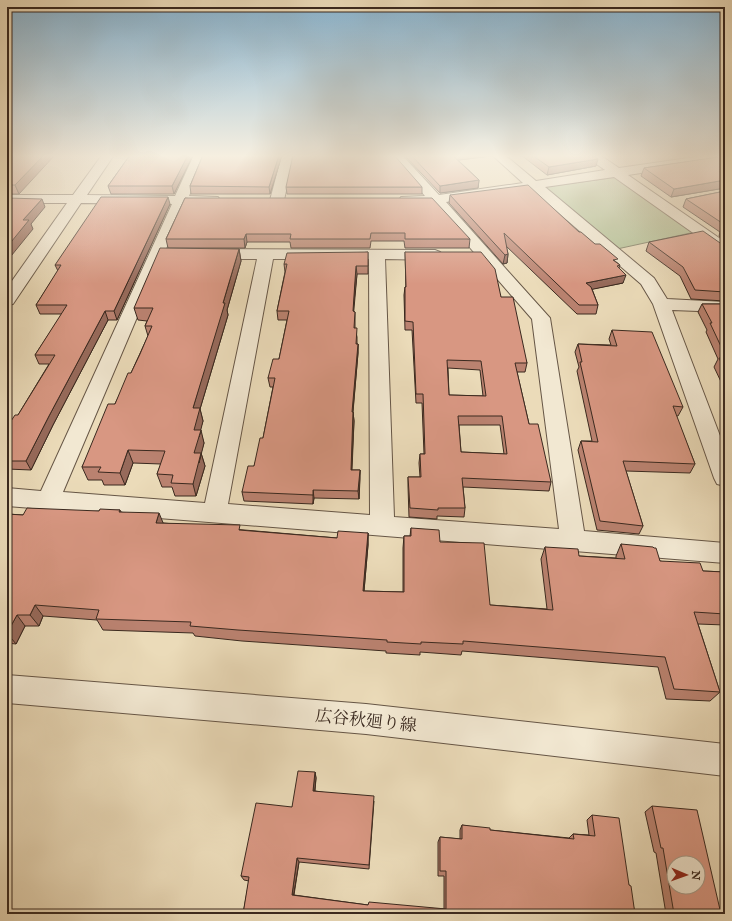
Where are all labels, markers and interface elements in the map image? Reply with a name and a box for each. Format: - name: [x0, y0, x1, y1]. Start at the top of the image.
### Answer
- street label: 広谷秋廻り線: [314, 706, 418, 737]
- north arrow: [666, 855, 706, 895]
- text: N: [688, 869, 702, 881]

